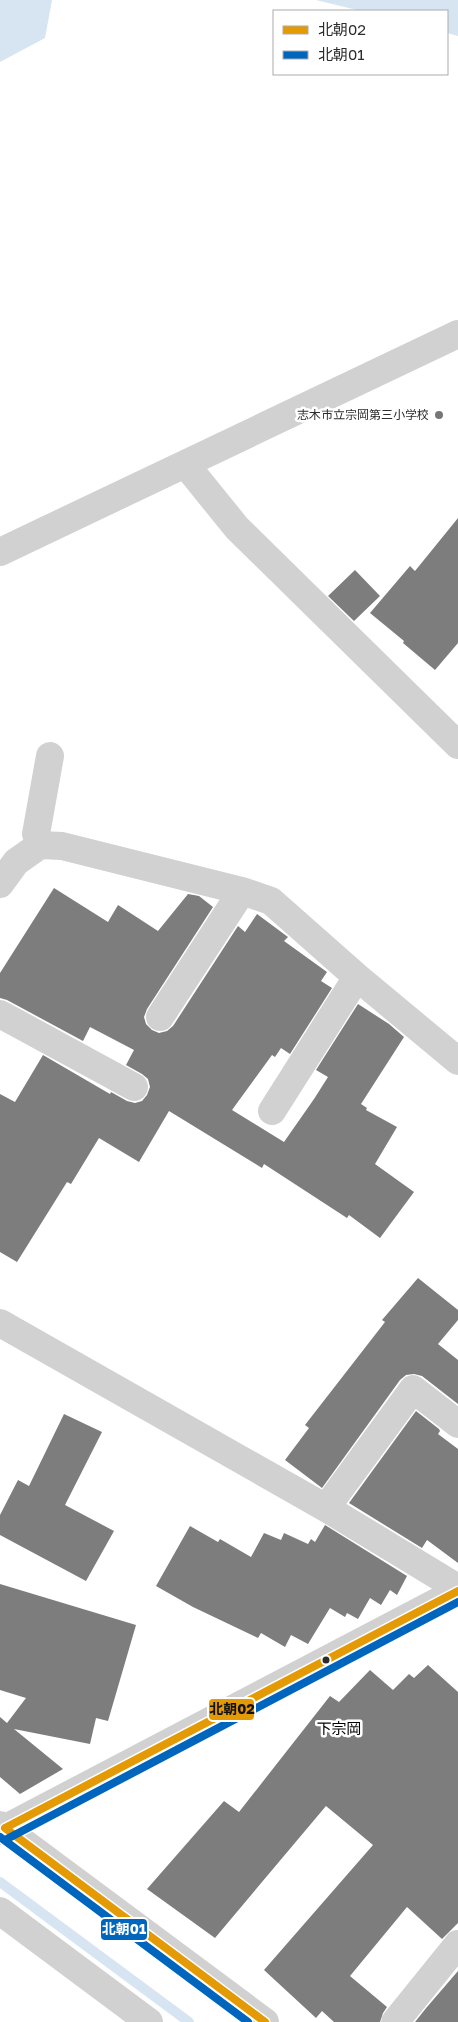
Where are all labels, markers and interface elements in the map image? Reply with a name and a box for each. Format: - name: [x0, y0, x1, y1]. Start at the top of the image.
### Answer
- legend: [273, 10, 448, 75]
- text: 北朝02: [318, 20, 366, 38]
- text: 北朝01: [318, 45, 365, 63]
- place label: 志木市立宗岡第三小学校: [297, 407, 429, 422]
- marker: 志木市立宗岡第三小学校: [433, 409, 445, 421]
- unlabelled marker: [321, 1655, 331, 1665]
- line badge: 北朝02: [208, 1698, 255, 1721]
- text: 北朝02: [209, 1700, 255, 1717]
- district label: 下宗岡: [316, 1719, 362, 1737]
- line badge: 北朝01: [100, 1918, 148, 1941]
- text: 北朝01: [102, 1920, 146, 1937]

